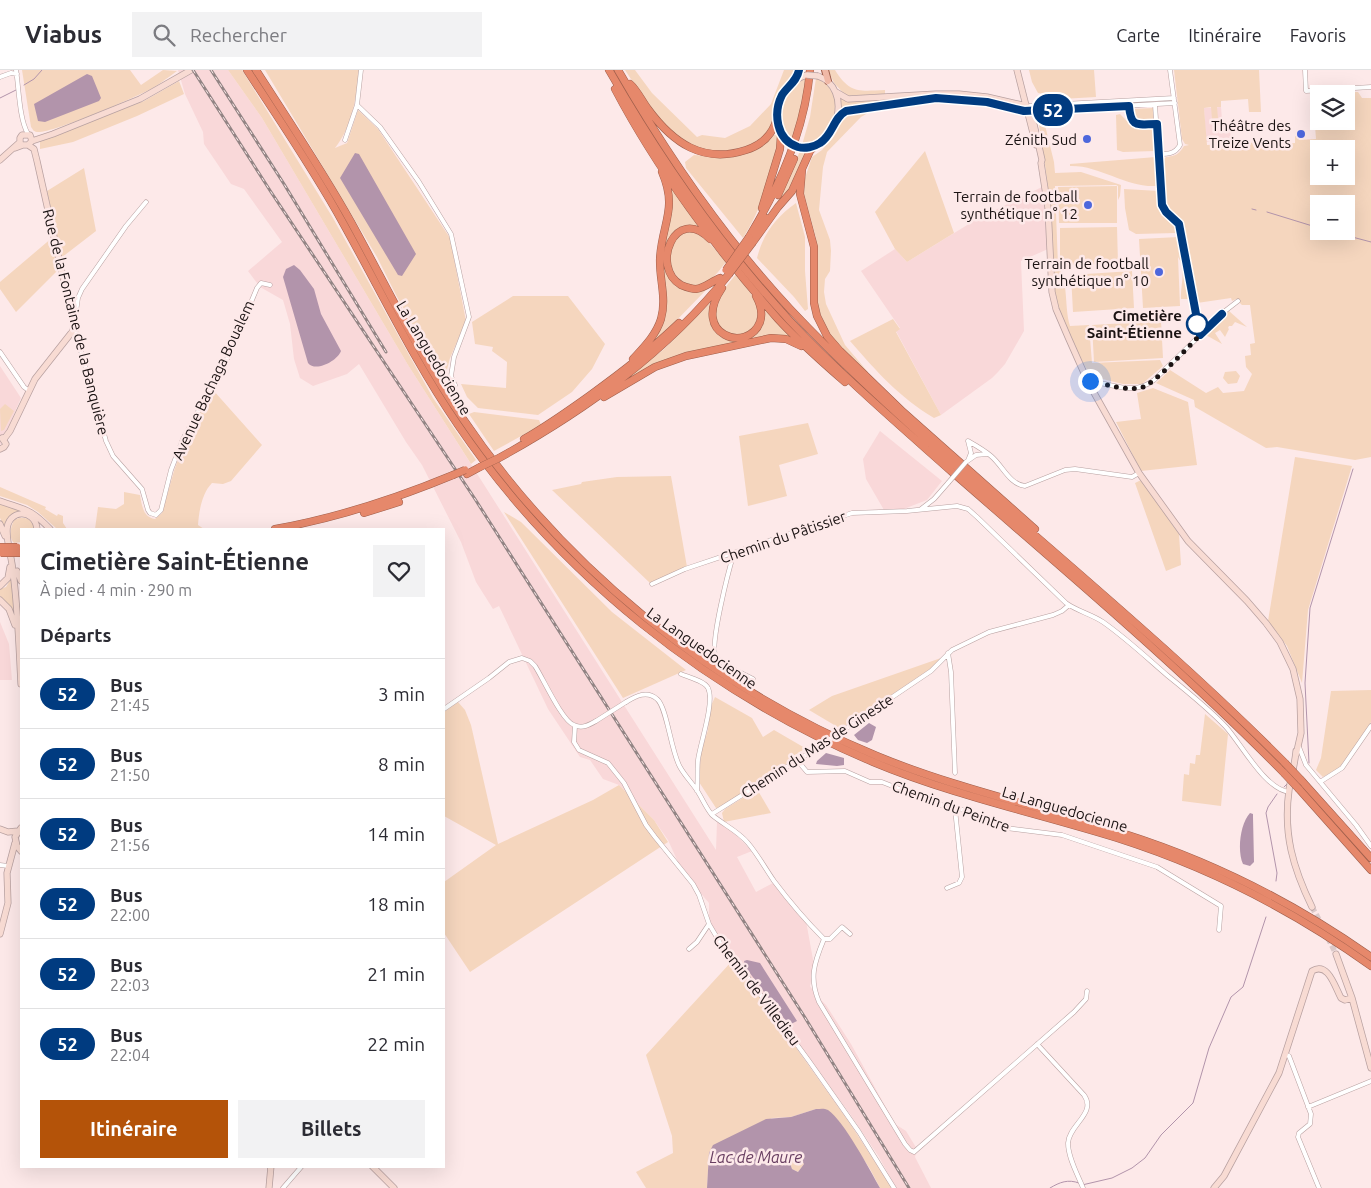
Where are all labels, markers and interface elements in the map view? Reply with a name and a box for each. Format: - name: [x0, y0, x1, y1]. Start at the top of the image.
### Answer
- search box: [132, 12, 482, 57]
- text: Viabus: [25, 21, 102, 48]
- icon: search: [150, 21, 178, 49]
- text: Rechercher: [190, 24, 287, 46]
- text: Carte: [1116, 25, 1160, 45]
- text: Itinéraire: [1188, 25, 1262, 45]
- text: Favoris: [1290, 25, 1346, 45]
- map controls: [1310, 85, 1355, 240]
- button: layers: [1310, 85, 1355, 130]
- line badge: 52: [1030, 94, 1076, 126]
- text: 52: [1043, 100, 1063, 120]
- place label: Théâtre des Treize Vents: [1209, 117, 1291, 151]
- marker: Théâtre des Treize Vents: [1295, 128, 1307, 140]
- place label: Zénith Sud: [1005, 131, 1077, 148]
- marker: Zénith Sud: [1081, 133, 1093, 145]
- button: +: [1310, 140, 1355, 185]
- place label: Terrain de football synthétique n° 12: [953, 188, 1078, 222]
- button: −: [1310, 195, 1355, 240]
- marker: Terrain de football synthétique n° 12: [1082, 199, 1094, 211]
- street label: Rue de la Fontaine de la Banquière: [40, 207, 112, 437]
- place label: Terrain de football synthétique n° 10: [1024, 255, 1149, 289]
- marker: Terrain de football synthétique n° 10: [1153, 266, 1165, 278]
- street label: Avenue Bachaga Boualem: [169, 298, 257, 462]
- street label: La Languedocienne: [393, 298, 475, 418]
- place label: Cimetière Saint-Étienne: [1087, 307, 1182, 341]
- marker: Cimetière Saint-Étienne: [1186, 313, 1208, 335]
- your location: [1078, 369, 1103, 394]
- street label: Chemin du Pâtissier: [718, 507, 849, 567]
- button: heart: [373, 545, 425, 597]
- text: Cimetière Saint-Étienne: [40, 548, 309, 575]
- text: À pied · 4 min · 290 m: [40, 581, 192, 599]
- street label: La Languedocienne: [644, 604, 760, 692]
- text: Départs: [40, 624, 111, 646]
- text: Bus: [110, 674, 143, 696]
- text: 3 min: [378, 683, 425, 705]
- text: 52: [57, 684, 78, 704]
- street label: Chemin du Mas de Gineste: [738, 690, 896, 802]
- text: 21:45: [110, 696, 150, 714]
- text: Bus: [110, 744, 143, 766]
- text: 8 min: [378, 753, 425, 775]
- text: 52: [57, 754, 78, 774]
- text: 21:50: [110, 766, 150, 784]
- street label: Chemin du Peintre: [890, 777, 1012, 835]
- street label: La Languedocienne: [1000, 783, 1130, 835]
- text: Bus: [110, 814, 143, 836]
- text: 14 min: [367, 823, 425, 845]
- text: 52: [57, 824, 78, 844]
- text: 21:56: [110, 836, 150, 854]
- text: Bus: [110, 884, 143, 906]
- text: 18 min: [367, 893, 425, 915]
- text: 52: [57, 894, 78, 914]
- text: 22:00: [110, 906, 150, 924]
- street label: Chemin de Villedieu: [710, 931, 804, 1049]
- text: Bus: [110, 954, 143, 976]
- text: 21 min: [367, 963, 425, 985]
- text: 52: [57, 964, 78, 984]
- text: 22:03: [110, 976, 150, 994]
- text: Bus: [110, 1024, 143, 1046]
- text: 22 min: [367, 1033, 425, 1055]
- text: 52: [57, 1034, 78, 1054]
- text: 22:04: [110, 1046, 150, 1064]
- button: Itinéraire: [40, 1100, 228, 1158]
- button: Billets: [238, 1100, 425, 1158]
- water label: Lac de Maure: [710, 1148, 802, 1166]

